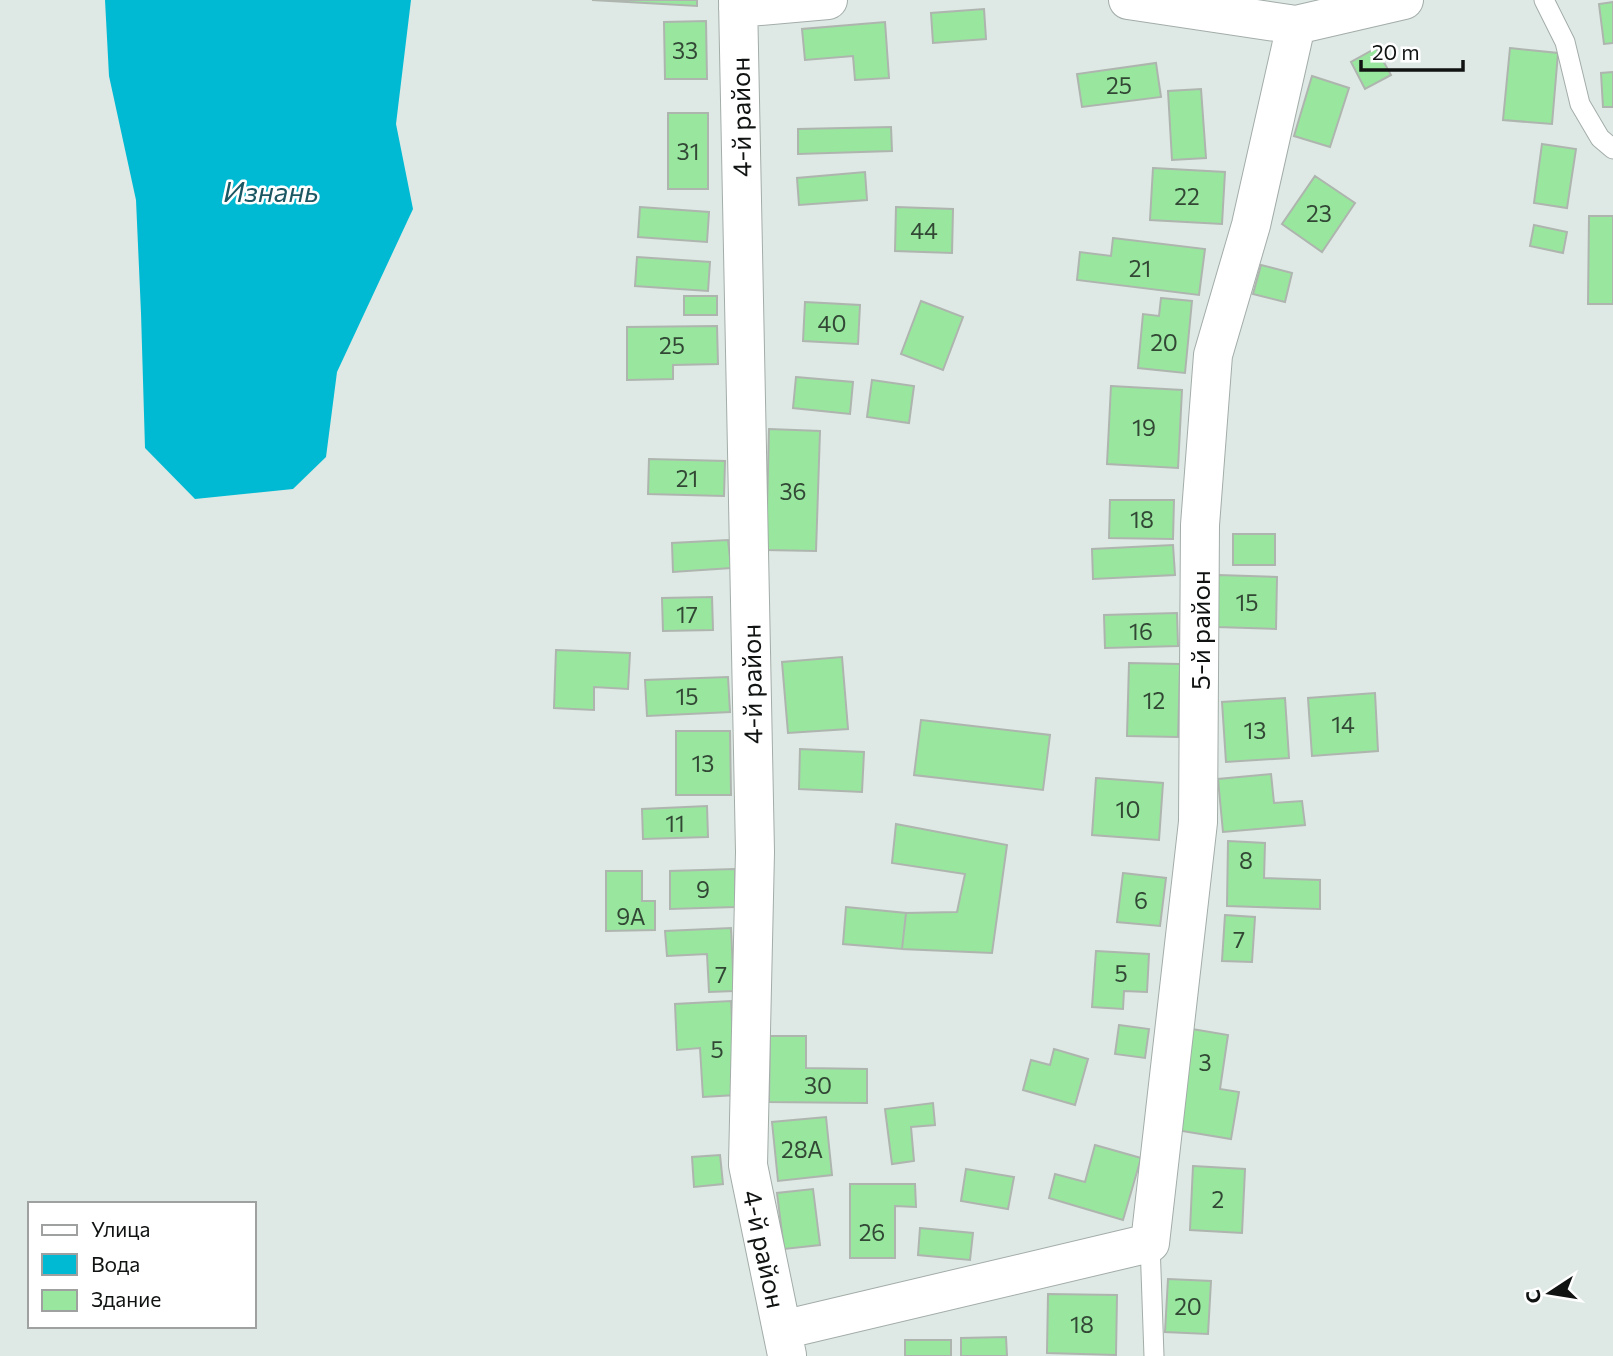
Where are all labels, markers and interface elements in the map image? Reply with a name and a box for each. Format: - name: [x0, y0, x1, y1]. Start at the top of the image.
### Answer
- scale bar: [1361, 28, 1462, 72]
- house number: 33: [672, 36, 698, 64]
- text: 20 m: [1372, 39, 1420, 64]
- street label: 4-й район: [723, 57, 757, 177]
- house number: 25: [1106, 71, 1132, 99]
- house number: 31: [677, 137, 699, 165]
- water label: Изнань: [223, 174, 319, 208]
- house number: 22: [1174, 182, 1200, 210]
- house number: 23: [1306, 199, 1332, 227]
- house number: 44: [910, 216, 938, 244]
- house number: 21: [1129, 254, 1151, 282]
- house number: 40: [818, 309, 846, 337]
- house number: 20: [1150, 328, 1178, 356]
- house number: 25: [659, 331, 685, 359]
- house number: 19: [1132, 413, 1156, 441]
- house number: 21: [676, 464, 698, 492]
- house number: 36: [779, 477, 807, 505]
- house number: 18: [1130, 505, 1154, 533]
- street label: 5-й район: [1184, 570, 1215, 690]
- house number: 15: [1235, 588, 1259, 616]
- house number: 17: [676, 600, 698, 628]
- house number: 16: [1129, 617, 1153, 645]
- street label: 4-й район: [734, 624, 768, 744]
- house number: 15: [675, 682, 699, 710]
- house number: 12: [1143, 686, 1165, 714]
- house number: 14: [1331, 710, 1355, 738]
- house number: 13: [1244, 716, 1266, 744]
- house number: 13: [692, 749, 714, 777]
- house number: 10: [1116, 795, 1140, 823]
- house number: 11: [665, 809, 685, 837]
- house number: 8: [1239, 846, 1253, 874]
- house number: 9: [696, 875, 710, 903]
- house number: 6: [1134, 886, 1148, 914]
- house number: 9А: [616, 902, 646, 930]
- house number: 7: [1233, 925, 1245, 953]
- house number: 5: [1114, 959, 1128, 987]
- house number: 7: [715, 960, 727, 988]
- house number: 5: [710, 1035, 724, 1063]
- house number: 3: [1198, 1048, 1212, 1076]
- house number: 30: [804, 1071, 832, 1099]
- house number: 28А: [781, 1135, 823, 1163]
- house number: 2: [1212, 1185, 1224, 1213]
- street label: 4-й район: [737, 1187, 793, 1311]
- legend: [28, 1202, 256, 1328]
- text: Улица: [91, 1216, 150, 1241]
- house number: 26: [859, 1218, 885, 1246]
- text: Вода: [91, 1251, 140, 1276]
- north arrow: [1515, 1258, 1585, 1328]
- text: Здание: [91, 1286, 161, 1311]
- text: С: [1520, 1288, 1545, 1305]
- house number: 20: [1174, 1292, 1202, 1320]
- house number: 18: [1070, 1310, 1094, 1338]

